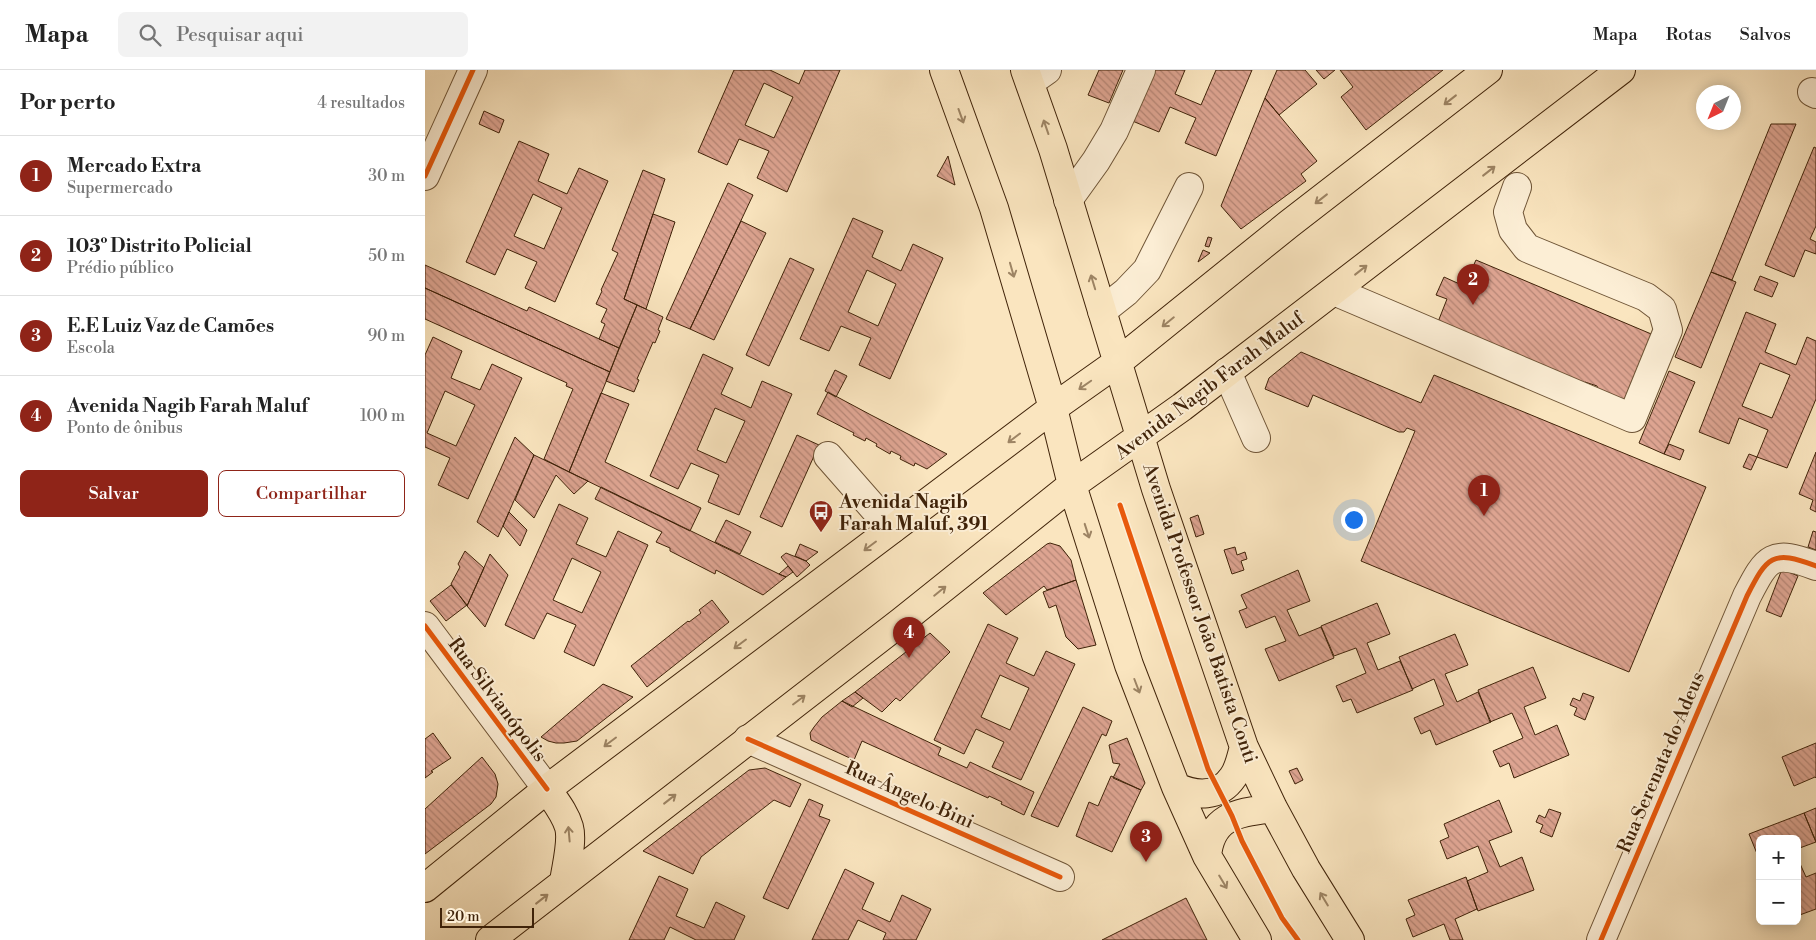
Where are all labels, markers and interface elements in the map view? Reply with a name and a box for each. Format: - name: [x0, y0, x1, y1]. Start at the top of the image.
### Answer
- search box: [118, 12, 468, 57]
- text: Mapa: [25, 20, 88, 50]
- icon: search: [136, 21, 164, 49]
- text: Pesquisar aqui: [176, 23, 304, 47]
- text: Mapa: [1593, 23, 1638, 46]
- text: Rotas: [1666, 23, 1712, 46]
- text: Salvos: [1740, 23, 1791, 46]
- north arrow: [1696, 85, 1741, 130]
- text: Por perto: [20, 90, 116, 116]
- text: 4 resultados: [317, 93, 405, 113]
- one-way arrow: [1444, 94, 1457, 105]
- one-way arrow: [957, 108, 966, 123]
- one-way arrow: [1041, 120, 1050, 135]
- text: Mercado Extra: [67, 154, 201, 178]
- text: 1: [32, 166, 40, 186]
- text: 30 m: [368, 166, 405, 186]
- one-way arrow: [1482, 166, 1496, 176]
- text: Supermercado: [67, 178, 173, 198]
- one-way arrow: [1314, 194, 1328, 204]
- text: 103º Distrito Policial: [67, 234, 252, 258]
- text: 2: [31, 246, 41, 266]
- text: 50 m: [368, 246, 405, 266]
- text: Prédio público: [67, 258, 174, 278]
- one-way arrow: [1008, 262, 1018, 278]
- pin: 2: [1457, 264, 1489, 305]
- one-way arrow: [1354, 265, 1367, 276]
- one-way arrow: [1088, 275, 1098, 291]
- street label: Avenida Nagib Farah Maluf: [1109, 306, 1310, 465]
- text: E.E Luiz Vaz de Camões: [67, 314, 274, 338]
- one-way arrow: [1162, 316, 1175, 327]
- text: 3: [31, 326, 41, 346]
- text: 90 m: [367, 326, 405, 346]
- text: Escola: [67, 338, 115, 358]
- one-way arrow: [1079, 380, 1092, 391]
- text: Avenida Nagib Farah Maluf: [67, 394, 308, 418]
- text: 4: [31, 406, 41, 426]
- text: 100 m: [360, 406, 405, 426]
- text: Ponto de ônibus: [67, 418, 183, 438]
- one-way arrow: [1008, 432, 1021, 443]
- street label: Avenida Professor João Batista Conti: [1137, 459, 1263, 767]
- button: Salvar: [20, 470, 208, 517]
- button: Compartilhar: [218, 470, 405, 517]
- pin: 1: [1468, 475, 1500, 516]
- place label: Avenida Nagib Farah Maluf, 391: [838, 490, 989, 536]
- bus stop icon: Avenida Nagib Farah Maluf, 391: [808, 499, 834, 533]
- your location: [1341, 507, 1367, 533]
- one-way arrow: [1082, 523, 1092, 539]
- one-way arrow: [863, 541, 877, 551]
- one-way arrow: [933, 585, 946, 596]
- pin: 4: [893, 617, 925, 658]
- street label: Rua Silvianópolis: [443, 633, 552, 767]
- one-way arrow: [734, 638, 747, 649]
- street label: Rua Serenata do Adeus: [1612, 668, 1710, 857]
- one-way arrow: [1133, 677, 1142, 693]
- one-way arrow: [792, 695, 806, 705]
- one-way arrow: [604, 736, 617, 747]
- street label: Rua Ângelo Bini: [841, 755, 978, 834]
- one-way arrow: [663, 794, 676, 805]
- pin: 3: [1130, 821, 1162, 862]
- one-way arrow: [564, 826, 574, 842]
- map controls: [1756, 835, 1801, 925]
- button: +: [1756, 835, 1801, 880]
- one-way arrow: [1218, 875, 1228, 889]
- button: −: [1756, 880, 1801, 925]
- one-way arrow: [1318, 892, 1328, 906]
- one-way arrow: [535, 894, 548, 905]
- scale bar: [440, 905, 534, 928]
- text: 20 m: [447, 908, 479, 926]

